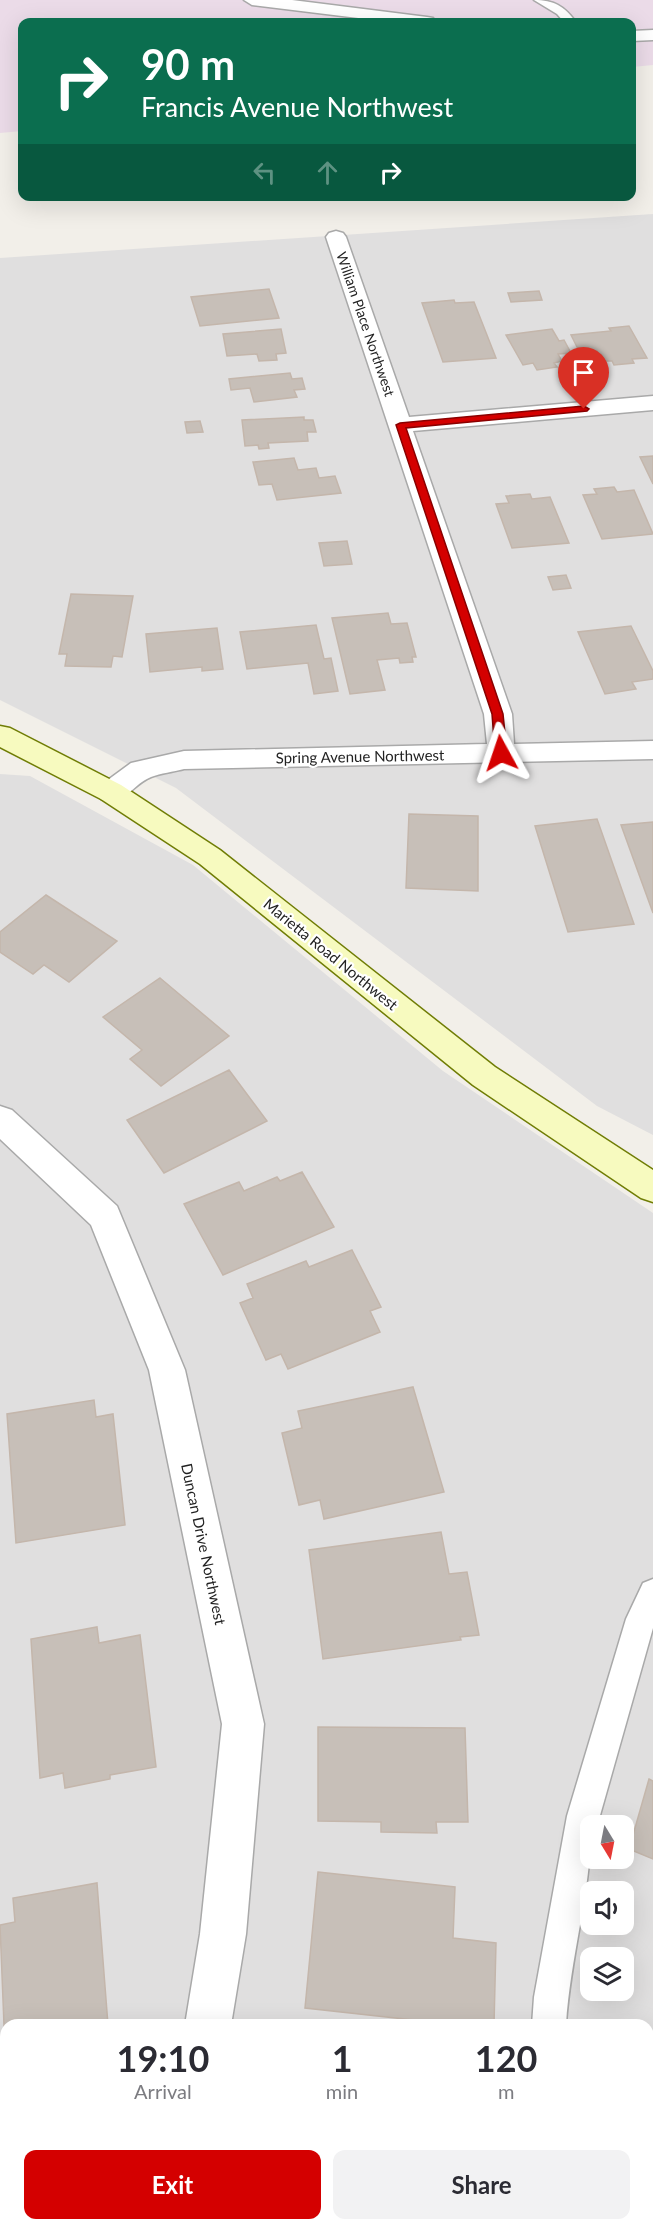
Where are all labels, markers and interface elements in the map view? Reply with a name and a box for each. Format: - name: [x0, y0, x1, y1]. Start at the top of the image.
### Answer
- text: 90 m: [141, 39, 235, 89]
- icon: right: [42, 42, 120, 120]
- text: Francis Avenue Northwest: [141, 90, 453, 123]
- icon: left: [248, 156, 281, 189]
- icon: ahead: [311, 156, 344, 189]
- icon: right: [374, 156, 407, 189]
- street label: William Place Northwest: [333, 250, 399, 398]
- pin: [558, 347, 609, 409]
- icon: arrive: [567, 356, 600, 389]
- position arrow: [469, 721, 533, 785]
- street label: Spring Avenue Northwest: [275, 746, 445, 766]
- street label: Marietta Road Northwest: [260, 894, 402, 1014]
- street label: Duncan Drive Northwest: [178, 1462, 230, 1627]
- north arrow: [580, 1815, 634, 1869]
- map controls: [580, 1815, 634, 2001]
- button: sound: [580, 1881, 634, 1935]
- button: layers: [580, 1947, 634, 2001]
- text: 19:10: [117, 2036, 209, 2080]
- text: 1: [332, 2036, 353, 2080]
- text: 120: [475, 2036, 537, 2080]
- text: Arrival: [134, 2079, 192, 2103]
- text: min: [326, 2079, 358, 2103]
- text: m: [498, 2079, 514, 2103]
- button: Exit: [24, 2150, 321, 2219]
- button: Share: [333, 2150, 630, 2219]

